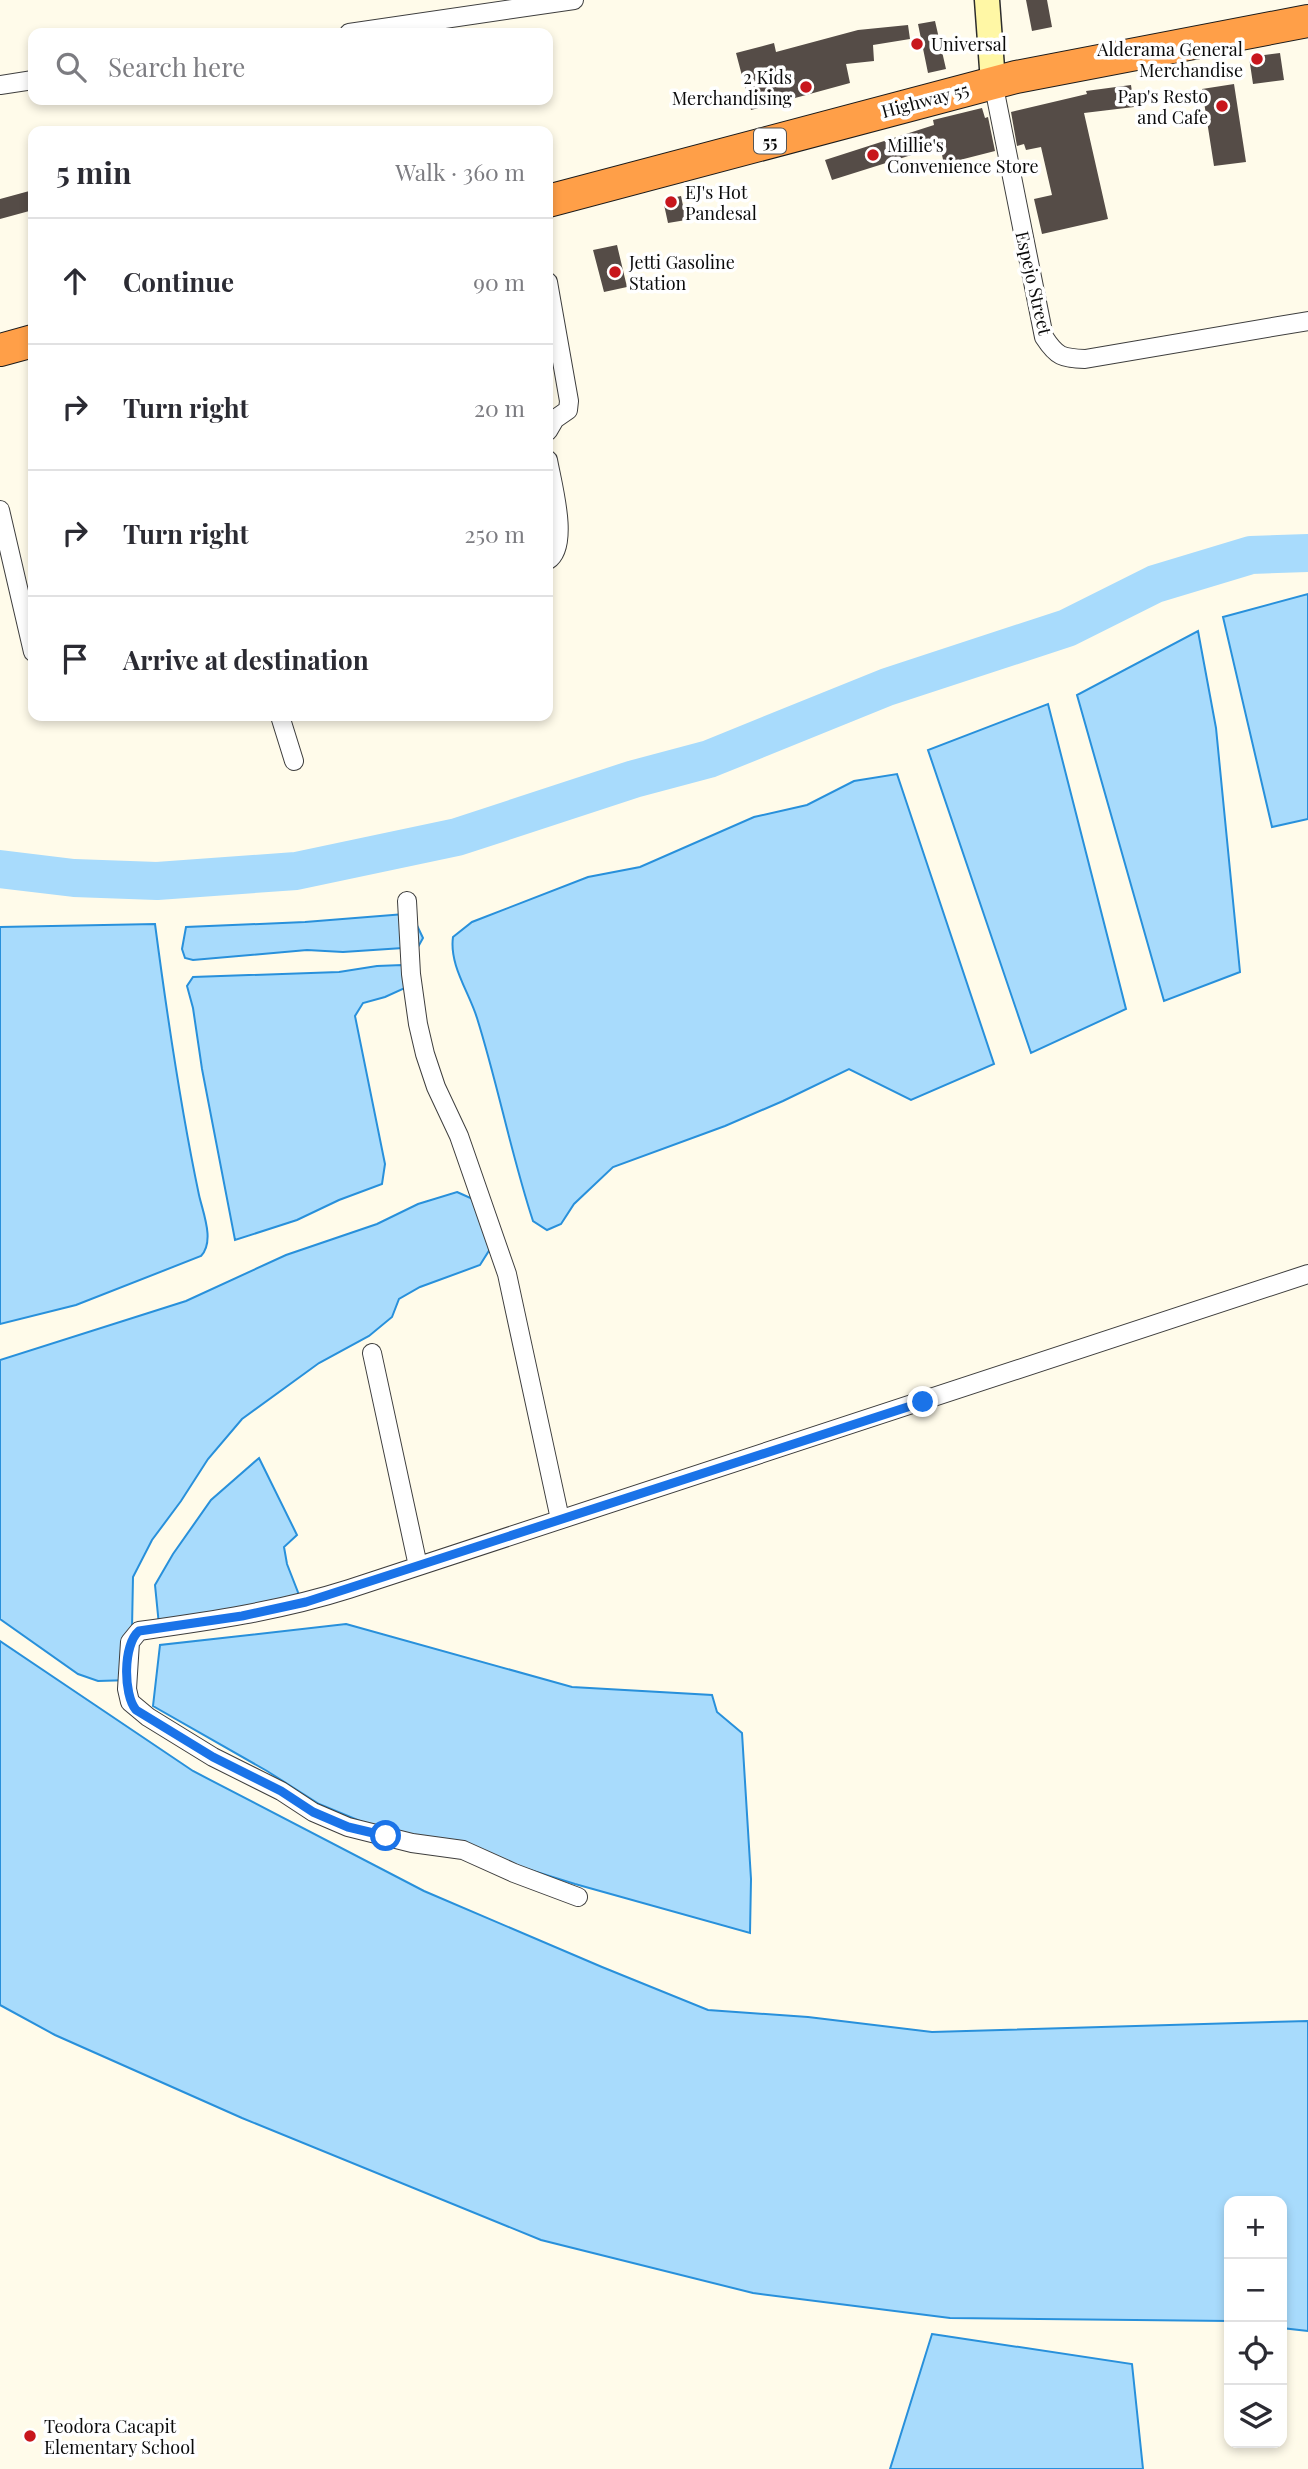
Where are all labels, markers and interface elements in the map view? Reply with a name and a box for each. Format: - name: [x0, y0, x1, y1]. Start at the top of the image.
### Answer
- search box: [28, 28, 553, 105]
- place label: Universal: [931, 32, 1007, 56]
- marker: Universal: [909, 36, 925, 52]
- place label: Alderama General Merchandise: [1096, 37, 1243, 82]
- icon: search: [52, 48, 90, 86]
- text: Search here: [108, 49, 245, 84]
- marker: Alderama General Merchandise: [1249, 51, 1265, 67]
- place label: 2 Kids Merchandising: [672, 65, 792, 110]
- street label: Highway 55: [879, 77, 971, 123]
- marker: 2 Kids Merchandising: [798, 79, 814, 95]
- place label: Pap's Resto and Cafe: [1118, 84, 1208, 129]
- marker: Pap's Resto and Cafe: [1214, 98, 1230, 114]
- road number: 55: [754, 128, 786, 154]
- place label: Millie's Convenience Store: [887, 133, 1039, 178]
- marker: Millie's Convenience Store: [865, 147, 881, 163]
- text: 5 min: [56, 152, 131, 192]
- text: Walk · 360 m: [395, 156, 525, 187]
- place label: EJ's Hot Pandesal: [685, 180, 757, 225]
- marker: EJ's Hot Pandesal: [663, 194, 679, 210]
- street label: Espejo Street: [1010, 229, 1058, 338]
- place label: Jetti Gasoline Station: [628, 250, 735, 295]
- icon: ahead: [56, 262, 94, 300]
- text: Continue: [123, 264, 234, 299]
- marker: Jetti Gasoline Station: [607, 264, 623, 280]
- text: 90 m: [473, 266, 525, 297]
- icon: right: [56, 388, 94, 426]
- text: Turn right: [123, 390, 249, 425]
- text: 20 m: [474, 392, 525, 423]
- icon: right: [56, 514, 94, 552]
- text: Turn right: [123, 516, 249, 551]
- text: 250 m: [464, 518, 525, 549]
- icon: arrive: [56, 640, 94, 678]
- text: Arrive at destination: [123, 642, 369, 677]
- route end: [907, 1386, 938, 1417]
- route start: [370, 1820, 401, 1851]
- map controls: [1224, 2196, 1287, 2448]
- button: +: [1224, 2196, 1287, 2259]
- button: −: [1224, 2259, 1287, 2322]
- button: locate: [1224, 2322, 1287, 2385]
- button: layers: [1224, 2385, 1287, 2448]
- place label: Teodora Cacapit Elementary School: [44, 2414, 195, 2459]
- marker: Teodora Cacapit Elementary School: [22, 2428, 38, 2444]

